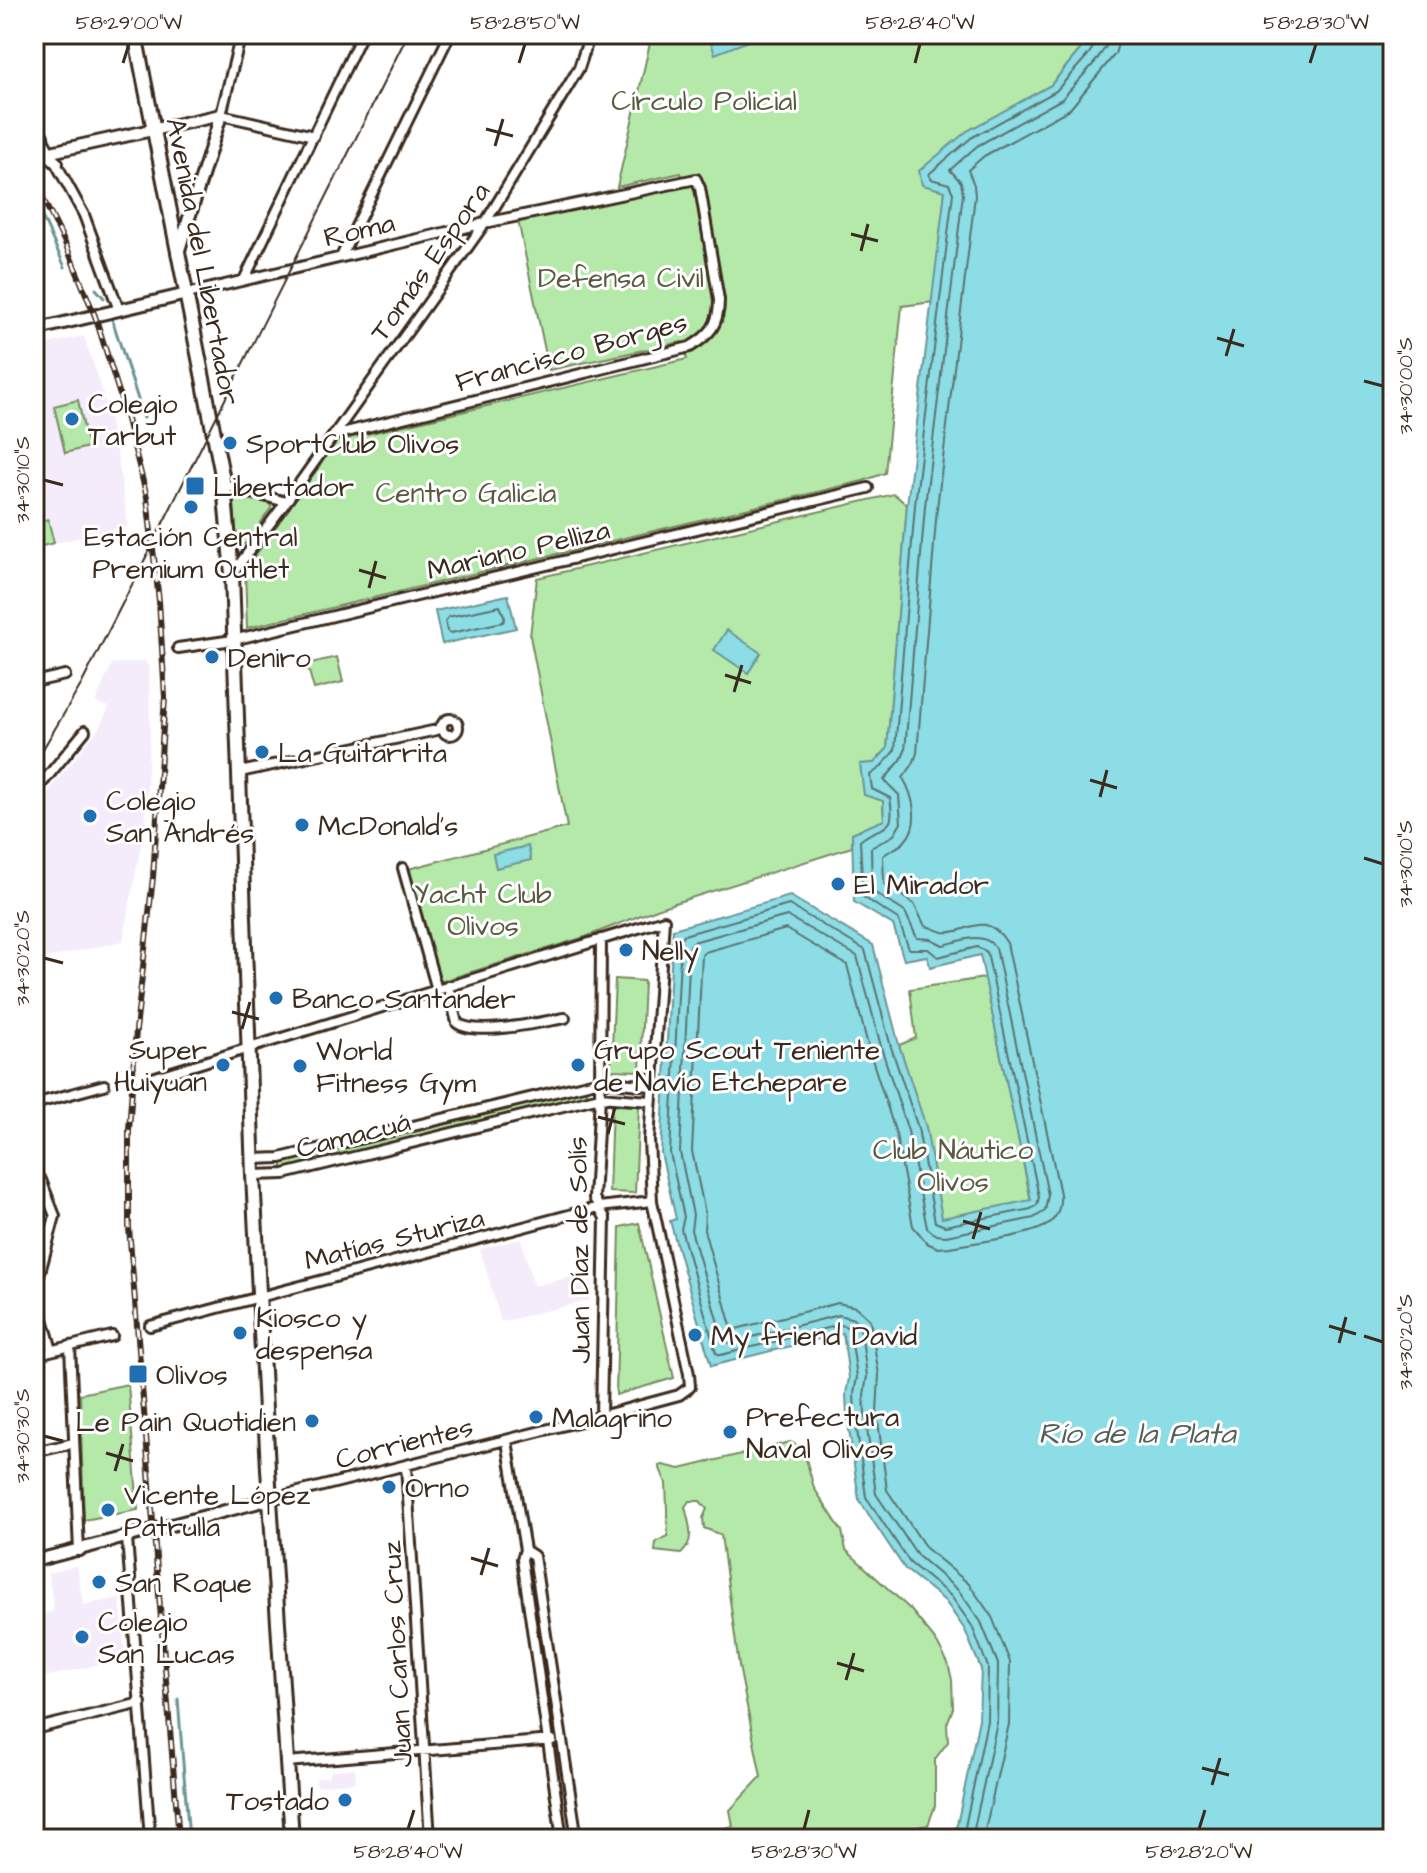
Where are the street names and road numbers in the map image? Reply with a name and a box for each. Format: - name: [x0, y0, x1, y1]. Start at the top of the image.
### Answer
- street label: Avenida del Libertador: [156, 114, 250, 408]
- street label: Tomás Espora: [361, 174, 500, 349]
- street label: Roma: [320, 203, 399, 258]
- street label: Francisco Borges: [451, 303, 692, 403]
- street label: Mariano Pelliza: [423, 510, 614, 590]
- street label: Camacuá: [292, 1102, 415, 1168]
- street label: Juan Díaz de Solís: [558, 1136, 601, 1364]
- street label: Matías Sturiza: [300, 1198, 488, 1281]
- street label: Corrientes: [332, 1408, 477, 1479]
- street label: Juan Carlos Cruz: [372, 1540, 423, 1768]

